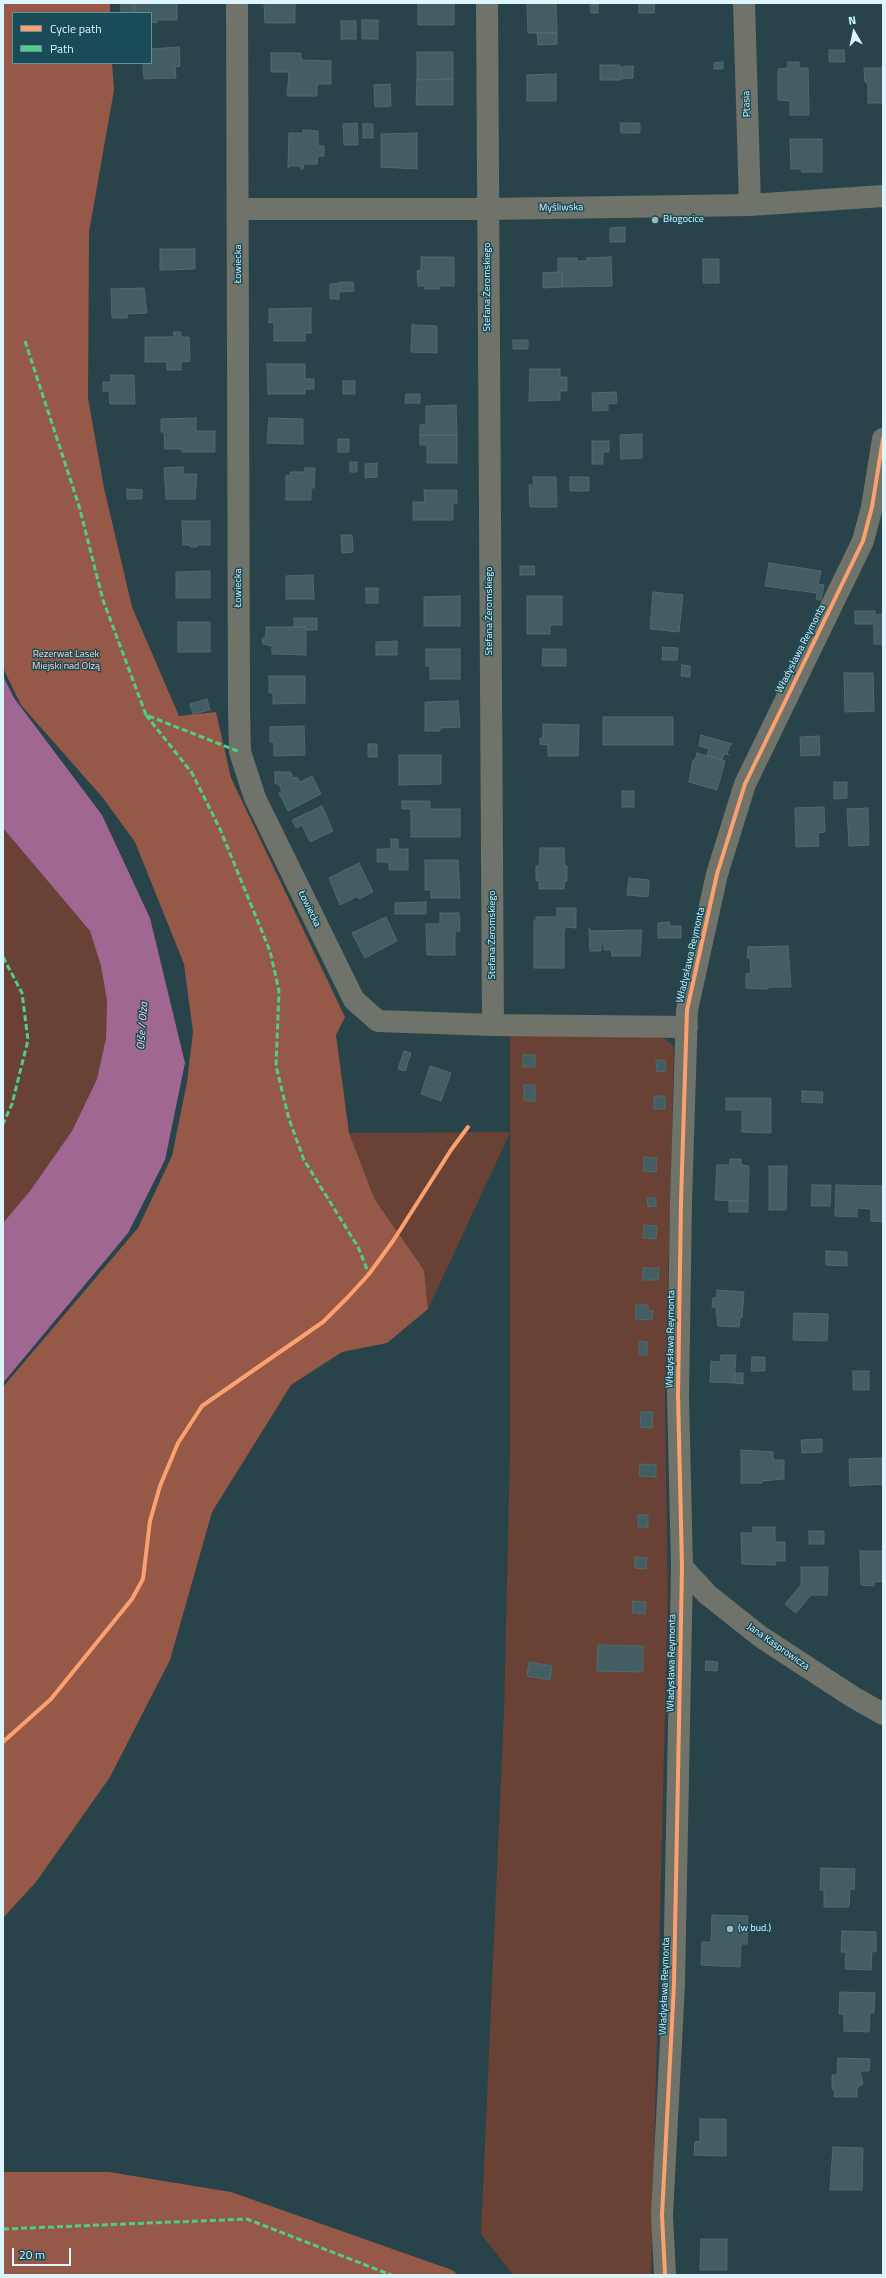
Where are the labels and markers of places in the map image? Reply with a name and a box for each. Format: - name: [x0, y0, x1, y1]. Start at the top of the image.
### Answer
- place label: Błogocice: [663, 214, 704, 226]
- marker: Błogocice: [650, 215, 660, 225]
- place label: (w bud.): [738, 1923, 771, 1935]
- marker: (w bud.): [725, 1924, 735, 1934]

